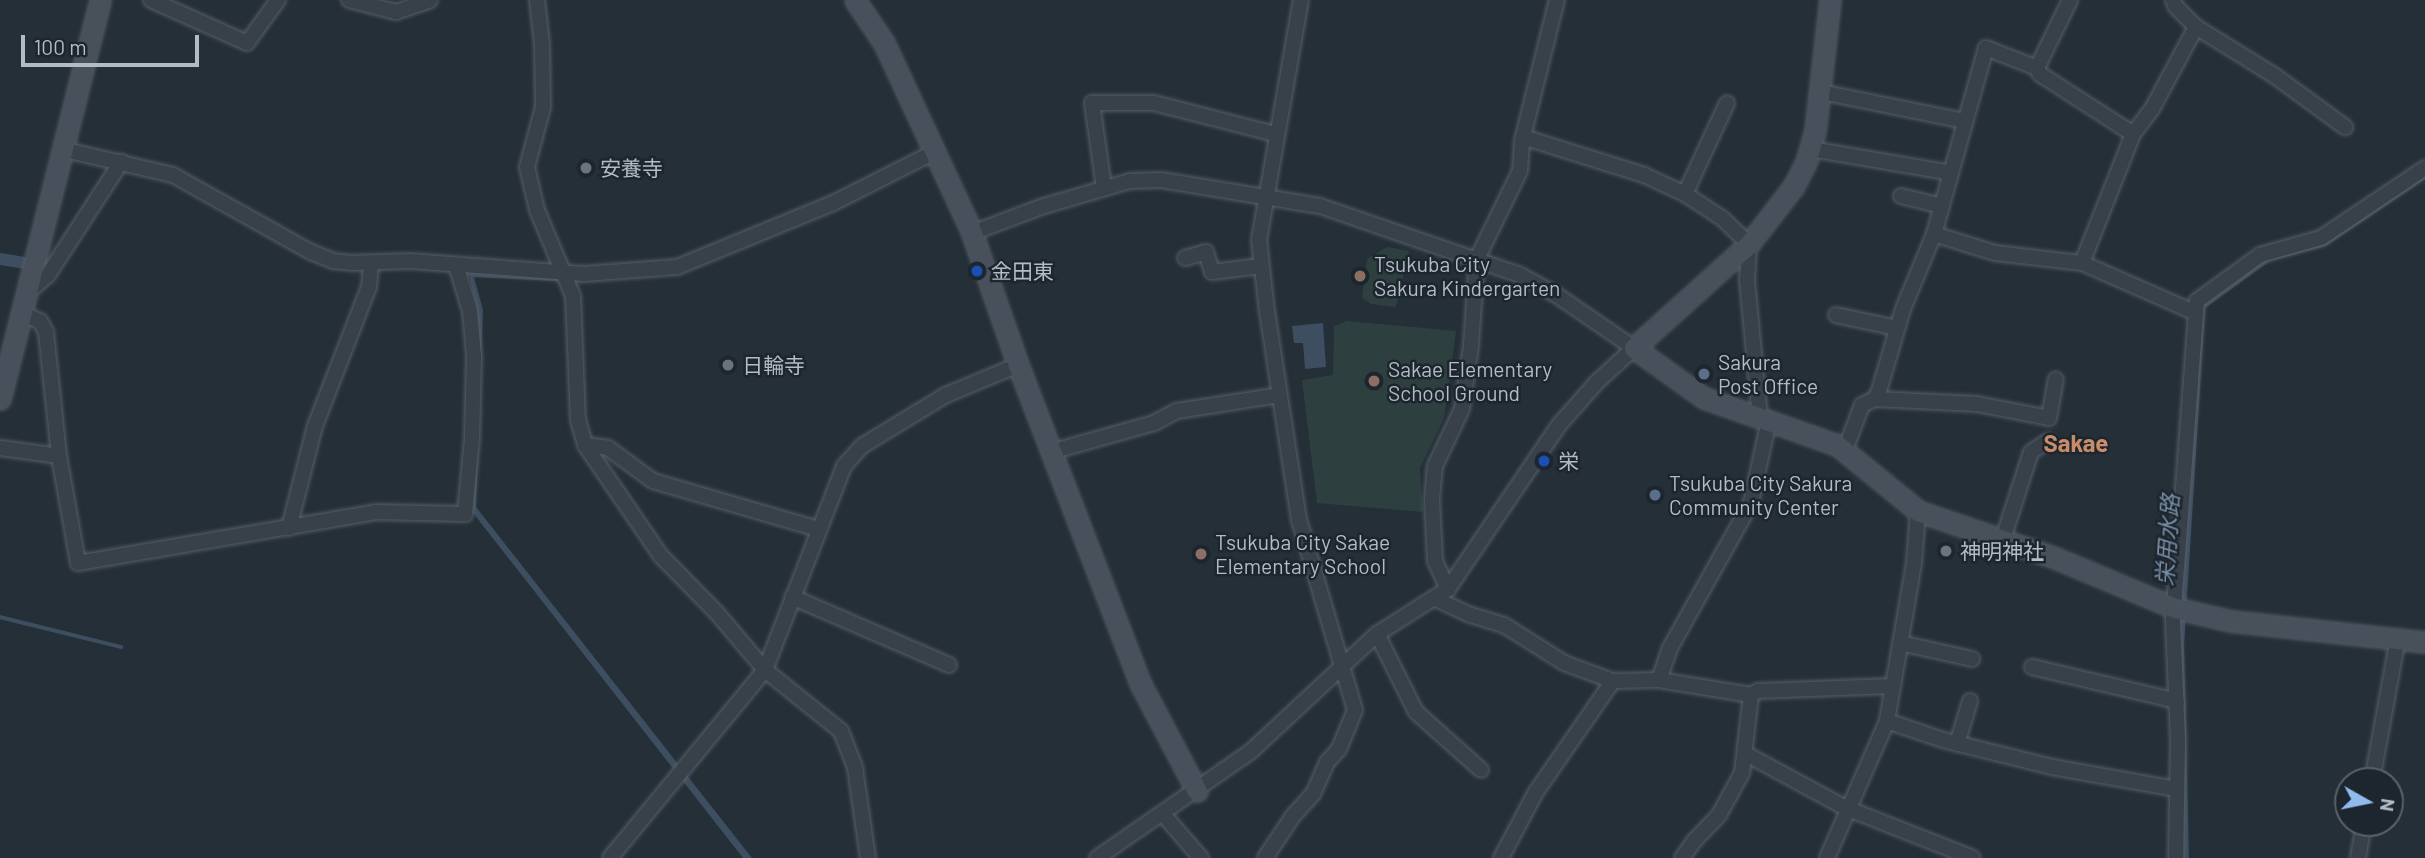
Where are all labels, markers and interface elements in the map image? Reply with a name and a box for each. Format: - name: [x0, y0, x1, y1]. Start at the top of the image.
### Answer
- scale bar: [24, 21, 203, 65]
- text: 100 m: [34, 34, 87, 59]
- place label: 安養寺: [600, 155, 663, 181]
- marker: 安養寺: [578, 160, 594, 176]
- place label: Tsukuba City Sakura Kindergarten: [1374, 251, 1560, 301]
- place label: 金田東: [991, 258, 1054, 284]
- marker: 金田東: [969, 263, 985, 279]
- marker: Tsukuba City Sakura Kindergarten: [1352, 268, 1368, 284]
- place label: Sakura Post Office: [1718, 349, 1818, 399]
- place label: 日輪寺: [742, 352, 805, 378]
- place label: Sakae Elementary School Ground: [1388, 356, 1552, 406]
- marker: 日輪寺: [720, 357, 736, 373]
- marker: Sakura Post Office: [1696, 366, 1712, 382]
- marker: Sakae Elementary School Ground: [1366, 373, 1382, 389]
- district label: Sakae: [2044, 429, 2108, 457]
- place label: 栄: [1558, 448, 1579, 474]
- marker: 栄: [1536, 453, 1552, 469]
- place label: Tsukuba City Sakura Community Center: [1669, 470, 1852, 520]
- marker: Tsukuba City Sakura Community Center: [1647, 487, 1663, 503]
- water label: 栄用水路: [2150, 493, 2184, 587]
- place label: Tsukuba City Sakae Elementary School: [1215, 529, 1390, 579]
- place label: 神明神社: [1960, 538, 2044, 564]
- marker: 神明神社: [1938, 543, 1954, 559]
- marker: Tsukuba City Sakae Elementary School: [1193, 546, 1209, 562]
- north arrow: [2334, 767, 2404, 837]
- text: N: [2376, 797, 2401, 813]

